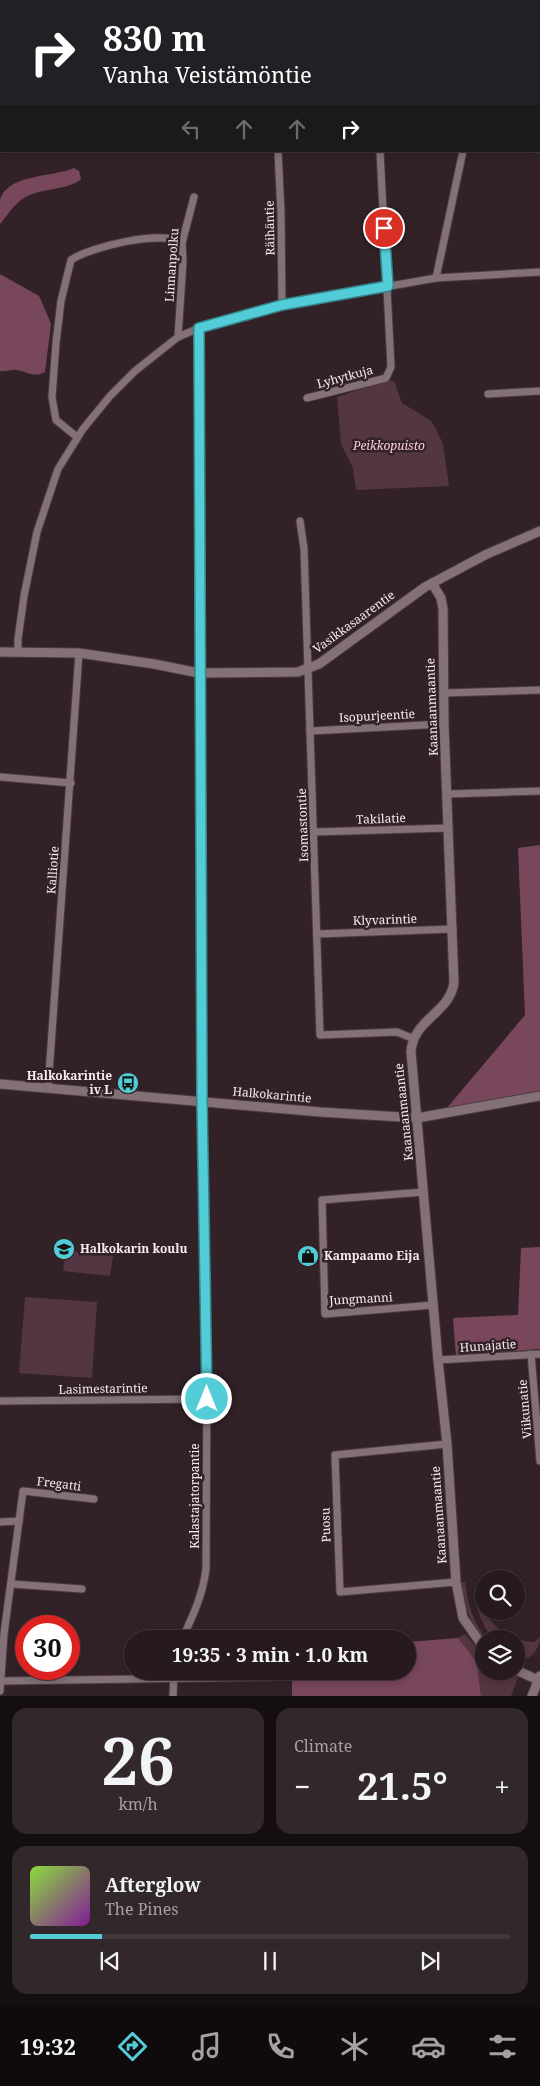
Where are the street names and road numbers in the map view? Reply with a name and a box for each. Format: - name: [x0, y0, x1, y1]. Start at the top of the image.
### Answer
- street label: Räihäntie: [261, 200, 278, 256]
- street label: Linnanpolku: [160, 227, 183, 302]
- street label: Lyhytkuja: [315, 361, 375, 392]
- street label: Vasikkasaarentie: [309, 586, 398, 657]
- street label: Kaanaanmaantie: [421, 658, 442, 756]
- street label: Isopurjeentie: [339, 705, 415, 726]
- street label: Isomastontie: [293, 788, 312, 862]
- street label: Takilatie: [356, 809, 406, 828]
- street label: Kalliotie: [42, 846, 63, 894]
- street label: Klyvarintie: [353, 910, 417, 929]
- street label: Kaanaanmaantie: [390, 1062, 417, 1162]
- street label: Halkokarintie: [232, 1083, 312, 1106]
- street label: Jungmanni: [328, 1288, 393, 1309]
- street label: Hunajatie: [459, 1335, 517, 1356]
- street label: Lasimestarintie: [58, 1379, 148, 1398]
- street label: Viikunatie: [513, 1379, 536, 1439]
- street label: Kalastajatorpantie: [186, 1443, 203, 1549]
- street label: Kaanaanmaantie: [427, 1466, 450, 1565]
- street label: Fregatti: [36, 1472, 82, 1495]
- street label: Puosu: [316, 1507, 335, 1543]

